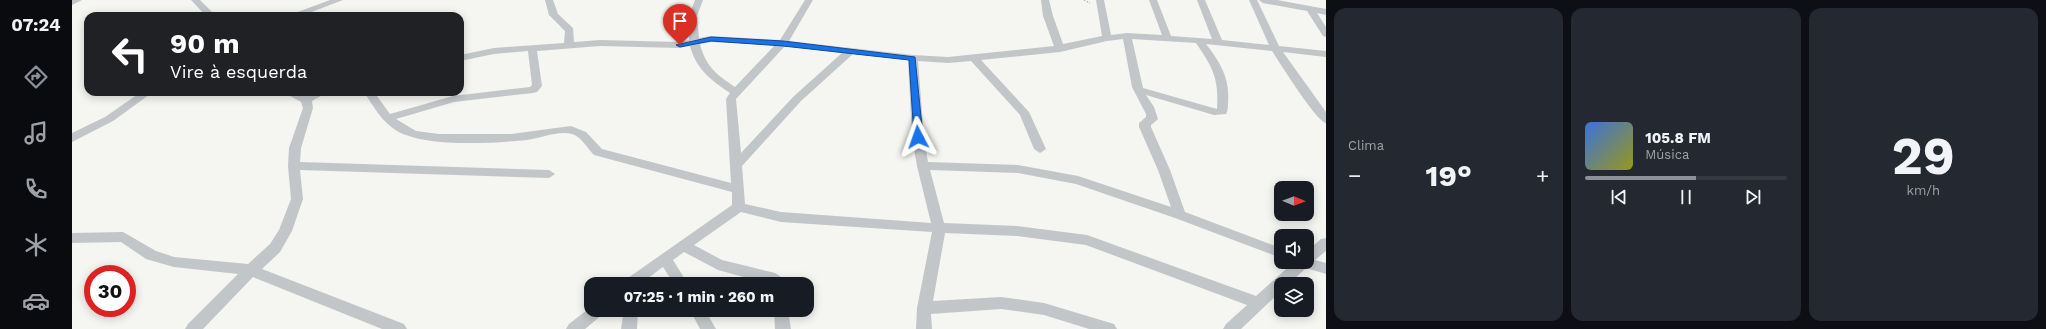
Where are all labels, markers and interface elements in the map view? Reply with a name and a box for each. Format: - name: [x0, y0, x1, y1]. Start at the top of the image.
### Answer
- pin: [663, 4, 697, 45]
- icon: arrive: [669, 10, 691, 32]
- text: 07:24: [11, 14, 61, 35]
- text: 90 m: [170, 27, 240, 60]
- icon: left: [104, 28, 156, 80]
- text: Vire à esquerda: [170, 61, 307, 82]
- icon: directions: [22, 63, 50, 91]
- position arrow: [897, 116, 939, 158]
- icon: music: [22, 119, 50, 147]
- text: 29: [1892, 126, 1955, 187]
- text: 105.8 FM: [1645, 129, 1711, 147]
- text: Clima: [1348, 138, 1384, 153]
- text: Música: [1645, 147, 1689, 162]
- text: 19°: [1426, 158, 1472, 193]
- text: −: [1348, 163, 1361, 188]
- text: +: [1536, 163, 1549, 188]
- icon: phone: [22, 175, 50, 203]
- north arrow: [1274, 181, 1314, 221]
- map controls: [1274, 181, 1314, 317]
- text: km/h: [1907, 183, 1940, 198]
- icon: previous: [1608, 186, 1630, 208]
- icon: pause: [1675, 186, 1697, 208]
- icon: next: [1742, 186, 1764, 208]
- button: sound: [1274, 229, 1314, 269]
- icon: climate: [22, 231, 50, 259]
- speed limit sign: 30: [84, 265, 136, 317]
- button: layers: [1274, 277, 1314, 317]
- icon: car: [22, 287, 50, 315]
- text: 07:25 · 1 min · 260 m: [624, 288, 774, 306]

